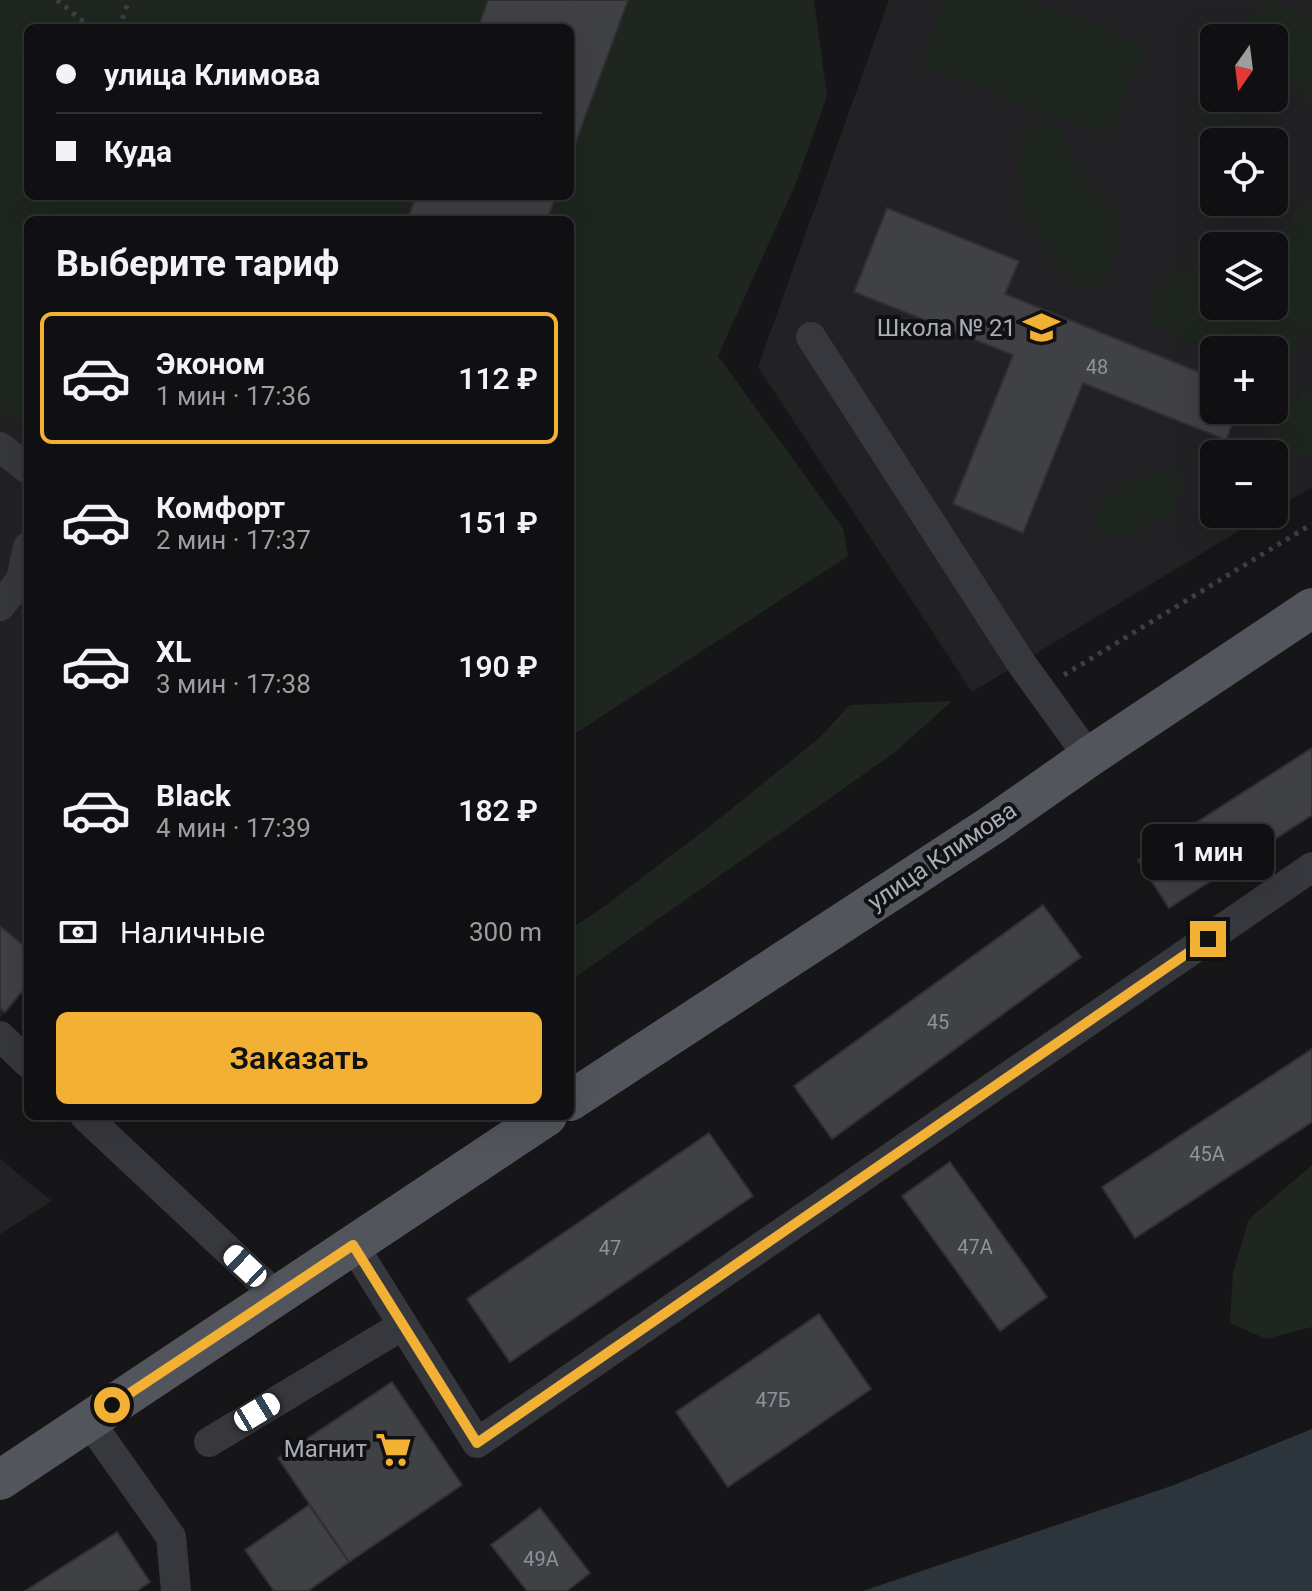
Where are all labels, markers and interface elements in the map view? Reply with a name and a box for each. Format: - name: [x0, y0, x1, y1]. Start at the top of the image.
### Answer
- north arrow: [1200, 24, 1288, 112]
- map controls: [1200, 24, 1288, 528]
- text: улица Климова: [104, 57, 320, 92]
- button: locate: [1200, 128, 1288, 216]
- text: Куда: [104, 134, 172, 169]
- button: layers: [1200, 232, 1288, 320]
- text: Выберите тариф: [56, 243, 339, 285]
- school or university icon: Школа № 21: [1023, 309, 1061, 347]
- place label: Школа № 21: [877, 314, 1016, 342]
- button: +: [1200, 336, 1288, 424]
- icon: car: [60, 342, 132, 414]
- text: Эконом: [156, 346, 265, 381]
- house number: 48: [1086, 355, 1108, 379]
- text: 112 ₽: [458, 361, 538, 396]
- text: 1 мин · 17:36: [156, 381, 311, 411]
- button: −: [1200, 440, 1288, 528]
- icon: car: [60, 486, 132, 558]
- text: Комфорт: [156, 490, 285, 525]
- text: 151 ₽: [458, 505, 538, 540]
- text: 2 мин · 17:37: [156, 525, 311, 555]
- icon: car: [60, 630, 132, 702]
- text: XL: [156, 634, 191, 669]
- text: 190 ₽: [458, 649, 538, 684]
- text: 3 мин · 17:38: [156, 669, 311, 699]
- icon: car: [60, 774, 132, 846]
- text: Black: [156, 778, 231, 813]
- text: 182 ₽: [458, 793, 538, 828]
- street label: улица Климова: [862, 796, 1022, 916]
- text: 4 мин · 17:39: [156, 813, 311, 843]
- callout: 1 мин: [1142, 823, 1274, 879]
- text: 1 мин: [1173, 837, 1243, 867]
- icon: cash: [56, 910, 100, 954]
- text: Наличные: [120, 915, 265, 950]
- text: 300 m: [469, 917, 542, 947]
- route end: [1190, 921, 1226, 957]
- house number: 45: [927, 1010, 949, 1034]
- button: Заказать: [56, 1012, 542, 1104]
- house number: 45А: [1189, 1142, 1225, 1166]
- house number: 47А: [957, 1235, 993, 1259]
- house number: 47: [599, 1236, 621, 1260]
- car: [219, 1241, 271, 1291]
- route start: [94, 1387, 130, 1423]
- house number: 47Б: [755, 1388, 791, 1412]
- car: [230, 1389, 284, 1435]
- supermarket icon: Магнит: [374, 1430, 412, 1468]
- place label: Магнит: [284, 1435, 367, 1463]
- house number: 49А: [523, 1547, 559, 1571]

